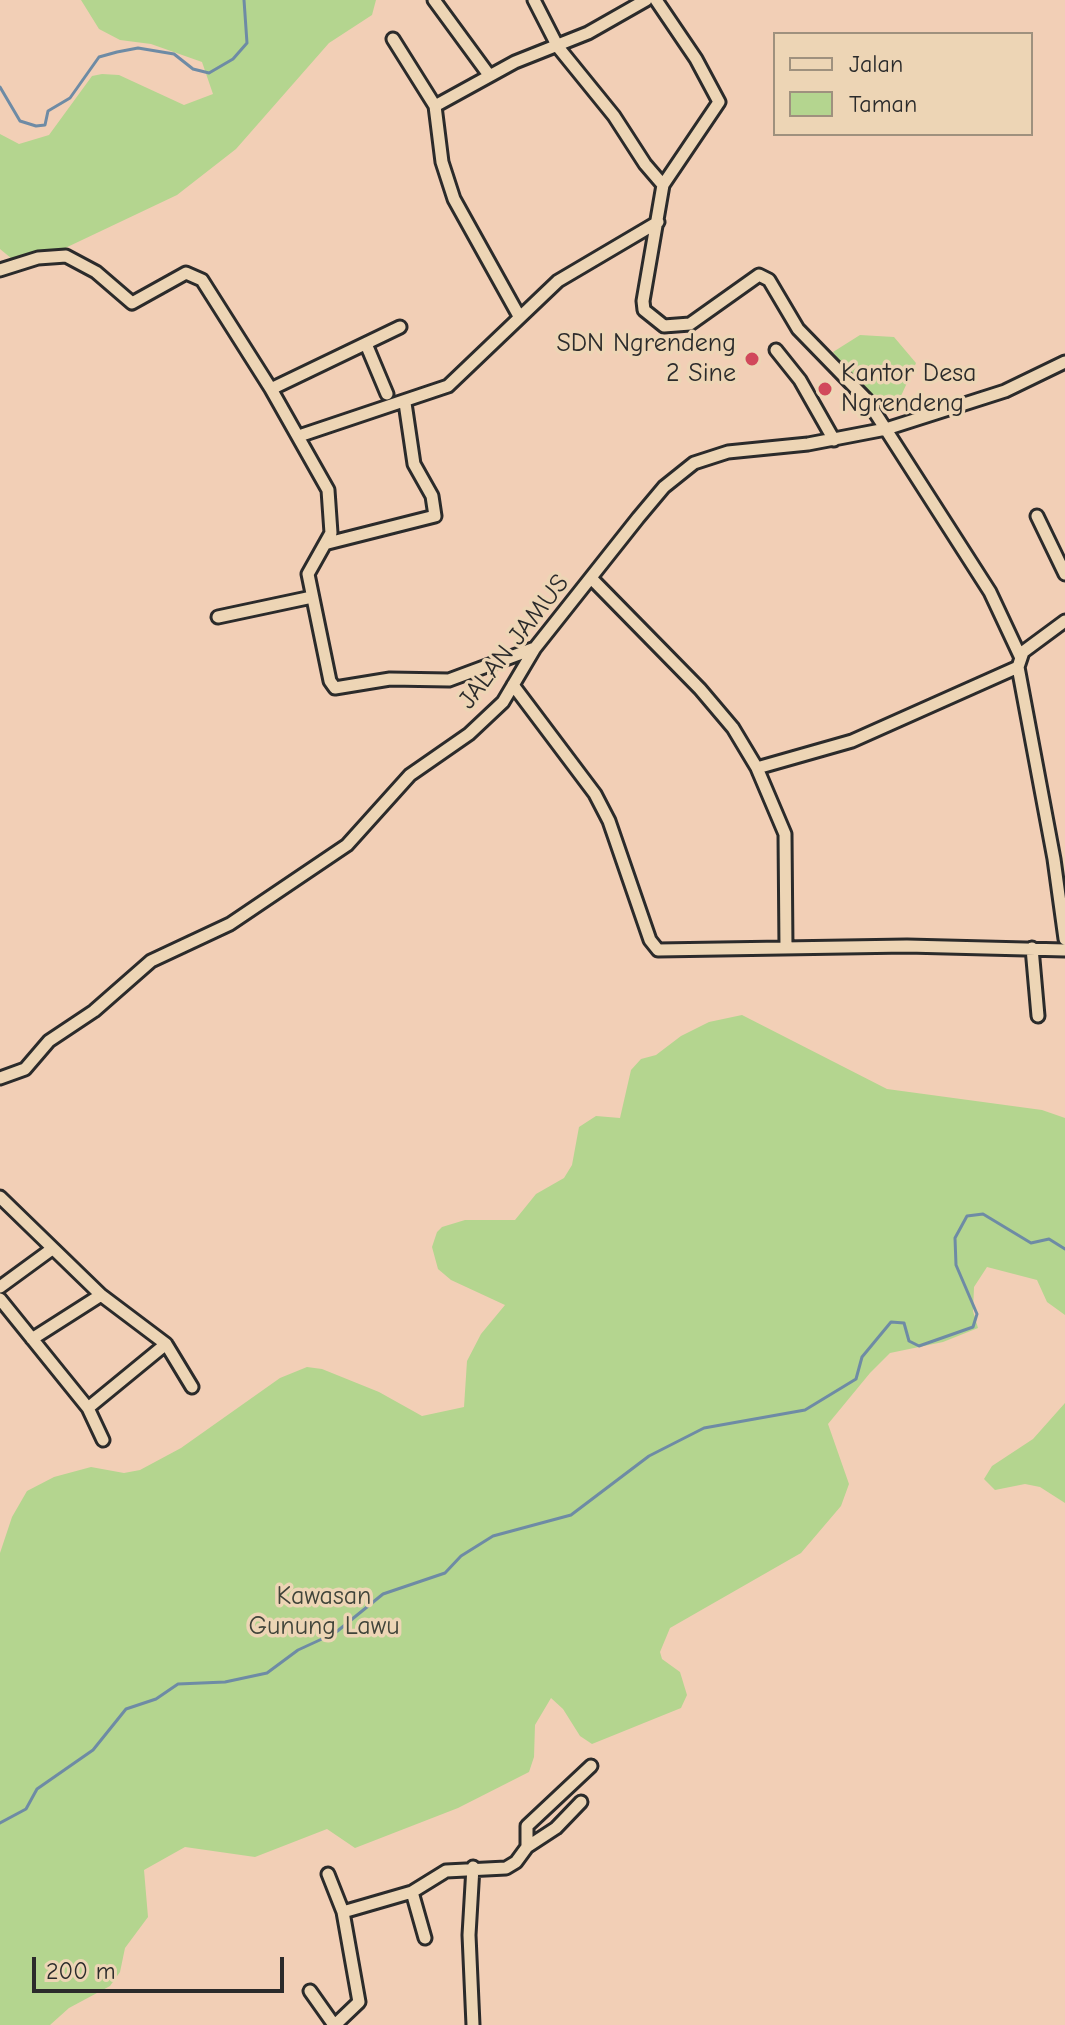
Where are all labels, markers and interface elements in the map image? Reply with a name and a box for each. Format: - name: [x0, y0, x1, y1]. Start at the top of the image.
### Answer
- legend: [773, 32, 1033, 136]
- text: Jalan: [849, 50, 903, 78]
- text: Taman: [849, 90, 917, 118]
- place label: SDN Ngrendeng 2 Sine: [556, 328, 736, 390]
- marker: SDN Ngrendeng 2 Sine: [743, 350, 761, 368]
- place label: Kantor Desa Ngrendeng: [841, 358, 976, 420]
- marker: Kantor Desa Ngrendeng: [816, 380, 834, 398]
- street label: JALAN JAMUS: [452, 569, 576, 715]
- park label: Kawasan Gunung Lawu: [248, 1581, 400, 1642]
- scale bar: [36, 1941, 288, 1991]
- text: 200 m: [46, 1957, 116, 1985]

